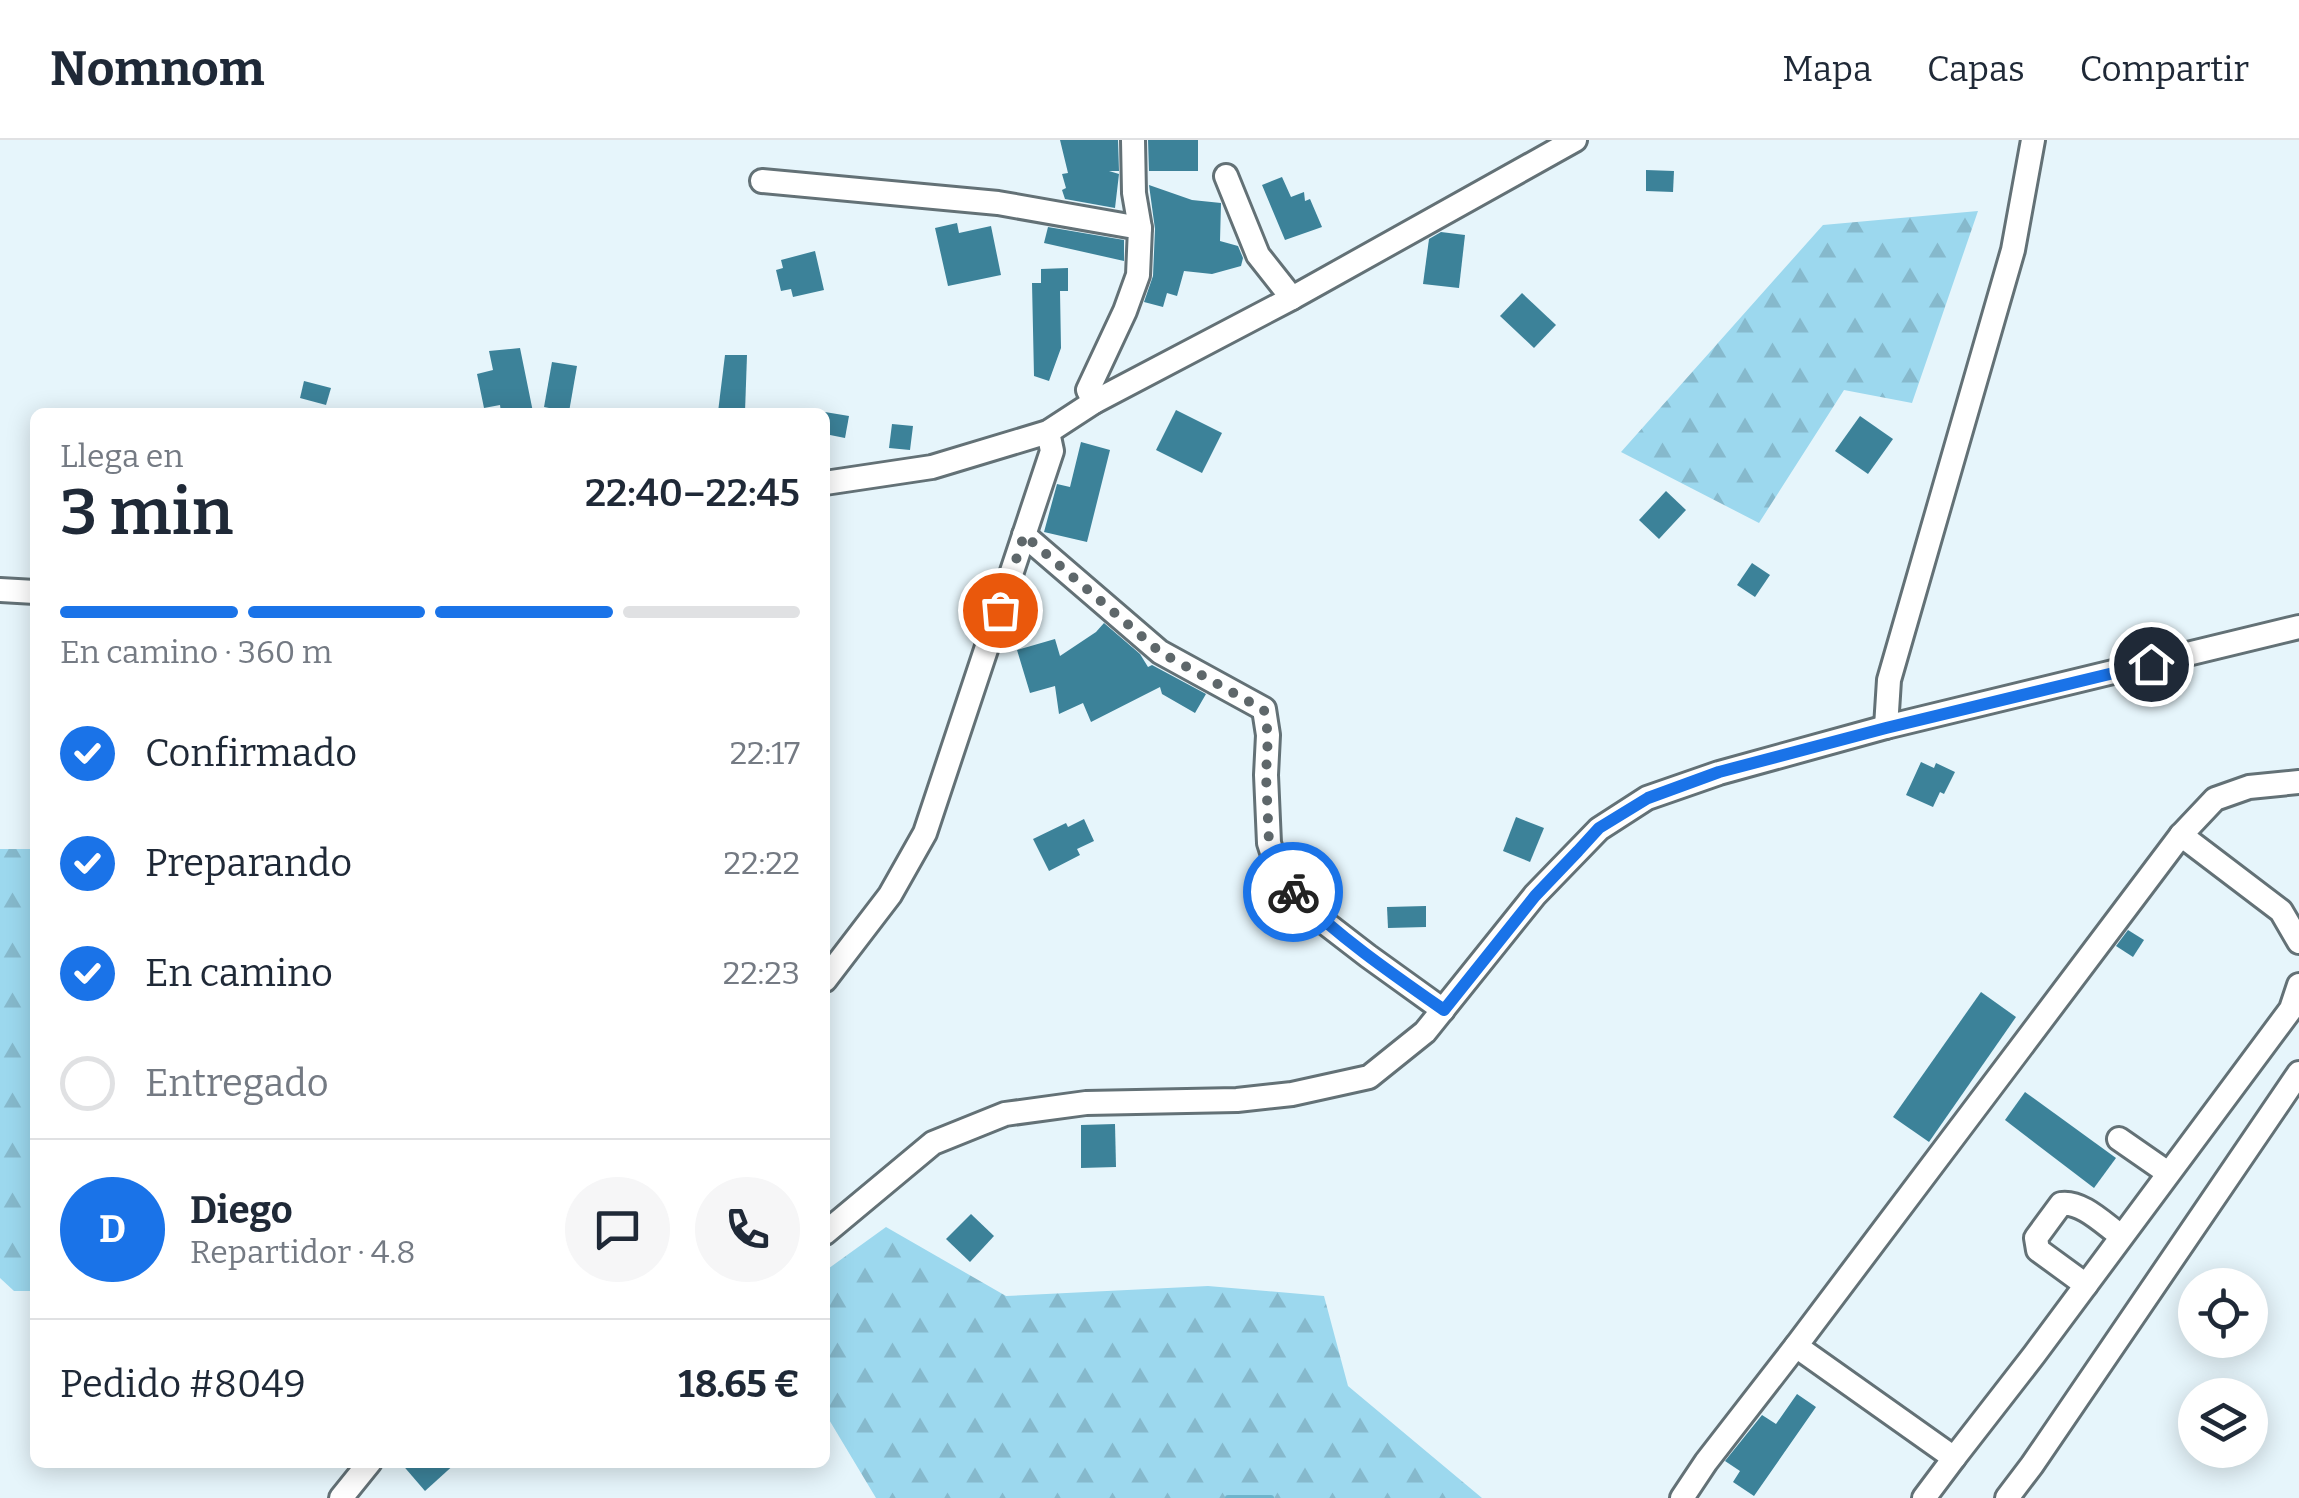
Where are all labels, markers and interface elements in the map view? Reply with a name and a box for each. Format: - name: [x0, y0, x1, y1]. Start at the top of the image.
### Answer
- text: Nomnom: [50, 40, 265, 98]
- text: Mapa: [1782, 48, 1872, 90]
- text: Capas: [1927, 48, 2025, 90]
- text: Compartir: [2080, 48, 2249, 90]
- text: Llega en: [60, 437, 184, 475]
- text: 22:40–22:45: [585, 470, 800, 516]
- text: 3 min: [60, 473, 233, 551]
- pin: [958, 568, 1043, 653]
- icon: bag: [973, 583, 1028, 638]
- pin: [2109, 622, 2194, 707]
- text: En camino · 360 m: [60, 633, 332, 671]
- icon: home: [2124, 637, 2179, 692]
- icon: check: [60, 726, 115, 781]
- text: Confirmado: [145, 730, 357, 776]
- text: 22:17: [730, 734, 800, 772]
- icon: check: [60, 836, 115, 891]
- text: Preparando: [145, 840, 352, 886]
- courier: [1243, 842, 1343, 942]
- text: 22:22: [724, 844, 800, 882]
- icon: bike: [1266, 865, 1321, 920]
- icon: check: [60, 946, 115, 1001]
- text: En camino: [145, 950, 333, 996]
- text: 22:23: [723, 954, 800, 992]
- text: Entregado: [145, 1060, 329, 1106]
- button: chat: [565, 1177, 670, 1282]
- button: phone: [695, 1177, 800, 1282]
- text: Diego: [190, 1187, 293, 1233]
- text: D: [99, 1206, 126, 1252]
- text: Repartidor · 4.8: [190, 1233, 415, 1271]
- map controls: [2178, 1268, 2268, 1468]
- button: locate: [2178, 1268, 2268, 1358]
- text: Pedido #8049: [60, 1361, 306, 1407]
- text: 18.65 €: [678, 1361, 800, 1407]
- button: layers: [2178, 1378, 2268, 1468]

